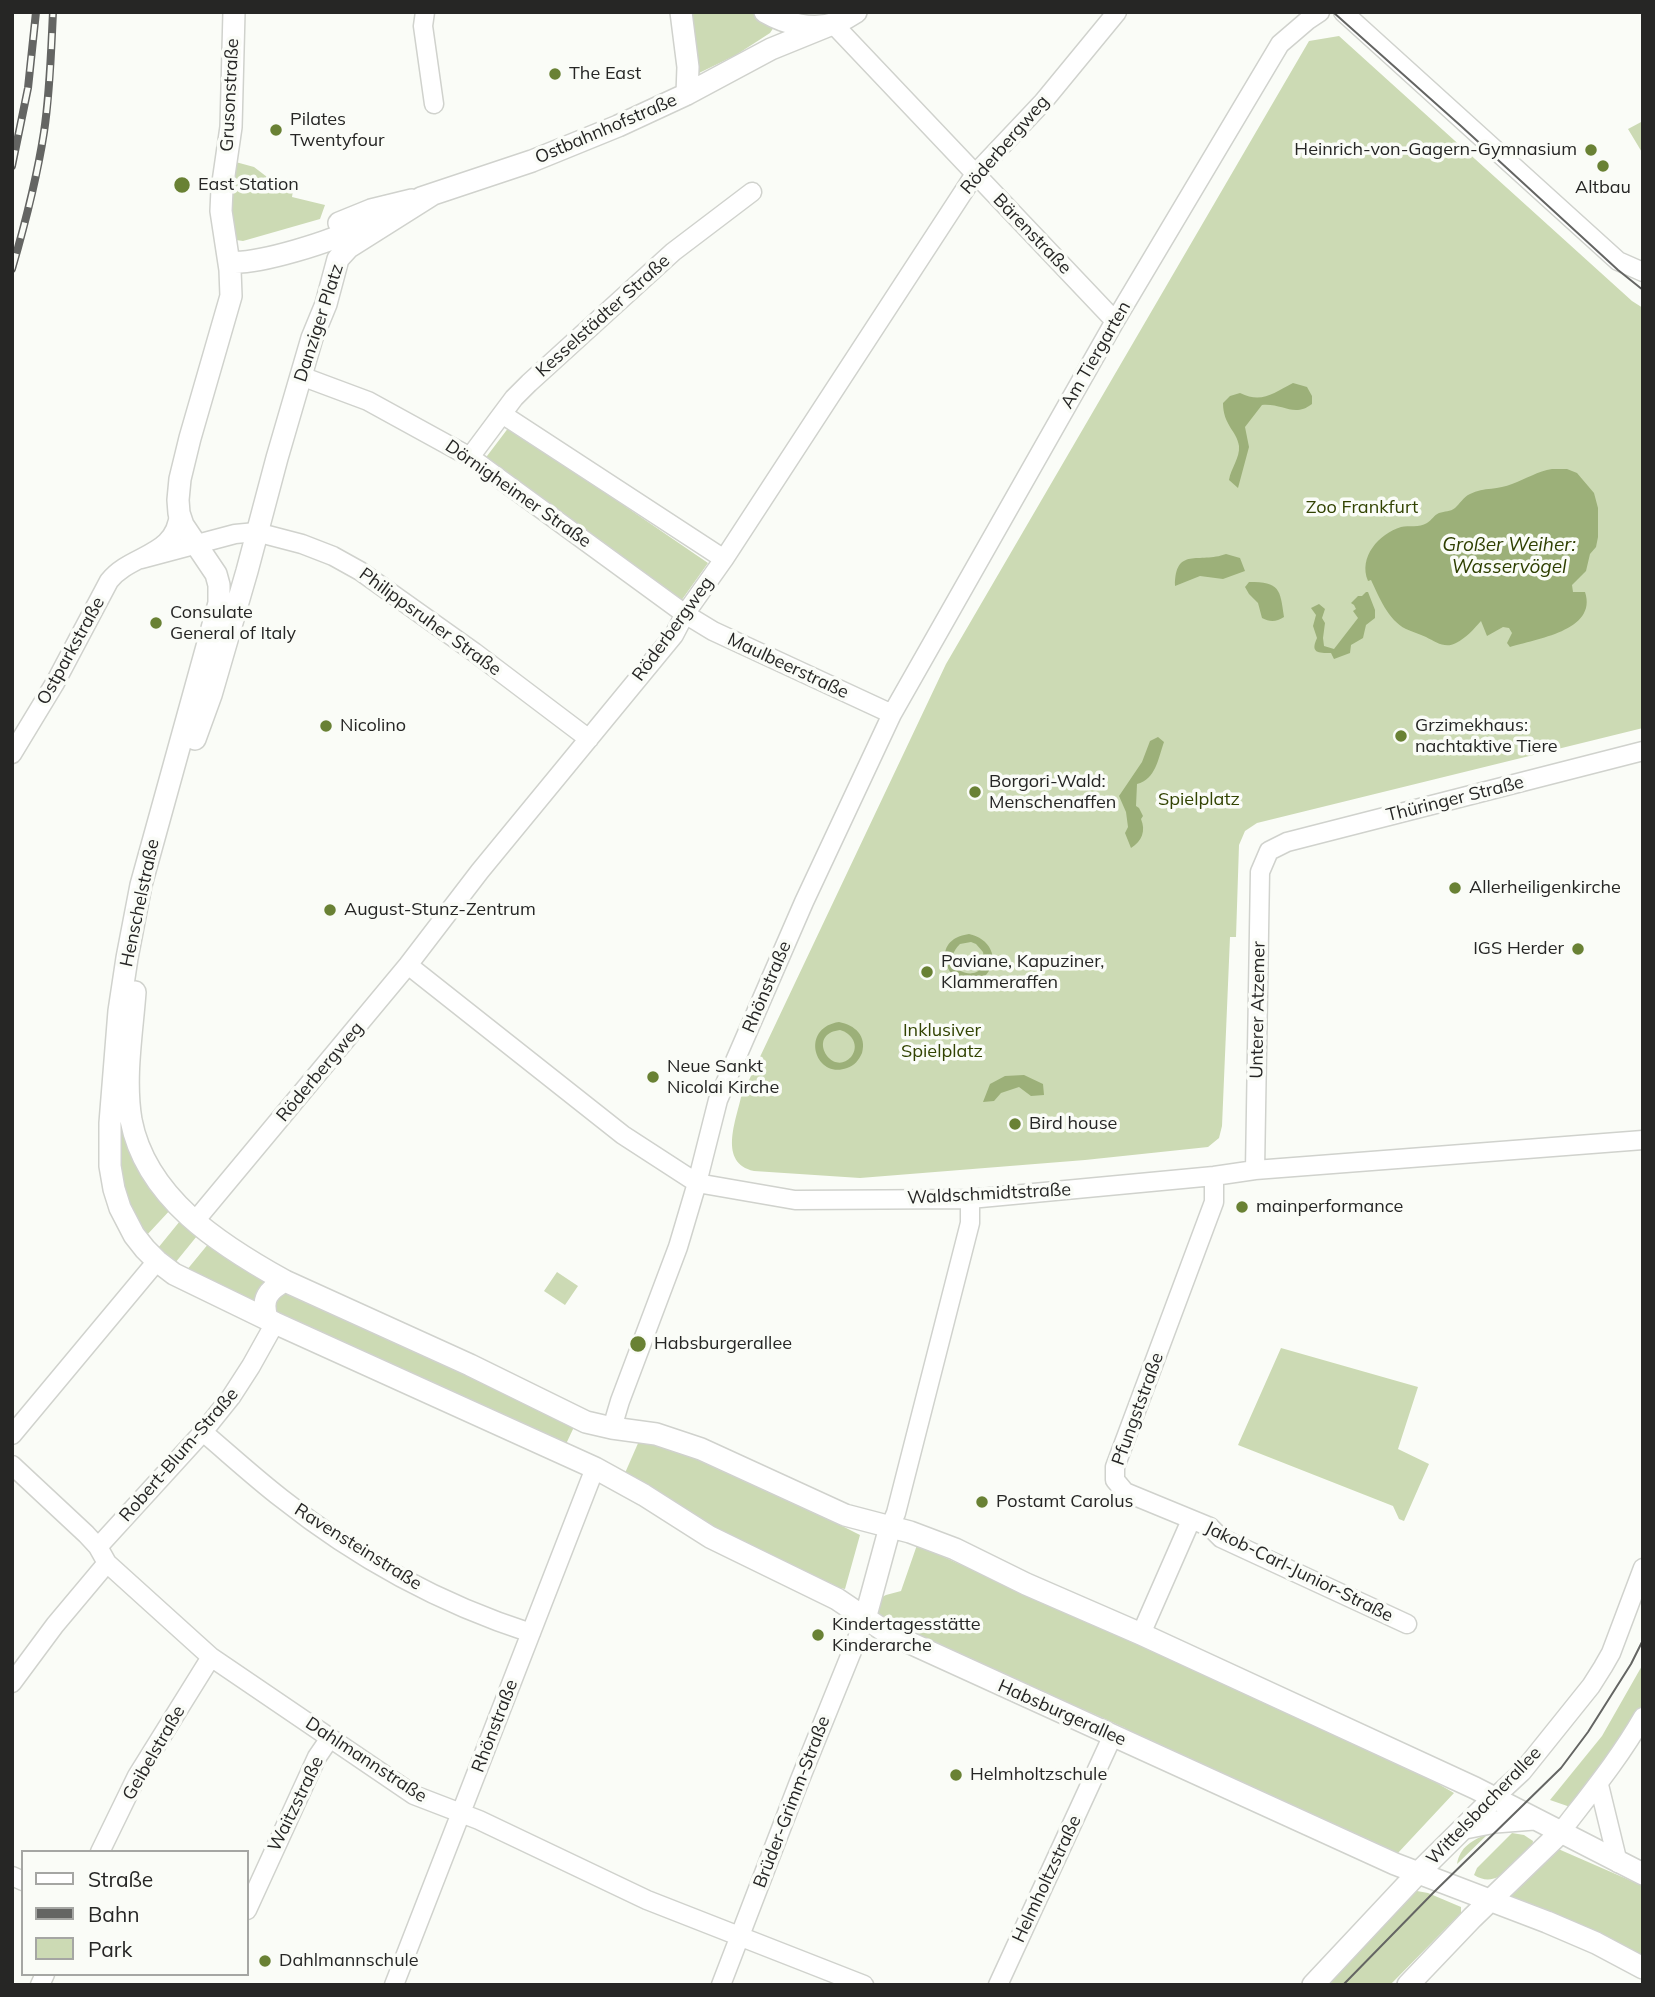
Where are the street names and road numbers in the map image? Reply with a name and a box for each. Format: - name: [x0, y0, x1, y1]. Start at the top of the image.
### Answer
- street label: Grusonstraße: [216, 38, 244, 152]
- street label: Ostbahnhofstraße: [532, 89, 680, 169]
- street label: Röderbergweg: [956, 91, 1054, 199]
- street label: Bärenstraße: [988, 189, 1076, 279]
- street label: Kesselstädter Straße: [532, 250, 674, 382]
- street label: Danziger Platz: [290, 261, 348, 385]
- street label: Am Tiergarten: [1057, 298, 1135, 412]
- street label: Dörnigheimer Straße: [441, 435, 595, 553]
- street label: Philippsruher Straße: [355, 563, 505, 681]
- street label: Röderbergweg: [628, 573, 718, 685]
- street label: Ostparkstraße: [32, 593, 110, 709]
- street label: Maulbeerstraße: [724, 628, 852, 704]
- street label: Thüringer Straße: [1384, 771, 1526, 827]
- street label: Henschelstraße: [116, 837, 164, 969]
- street label: Rhönstraße: [738, 938, 796, 1036]
- street label: Unterer Atzemer: [1246, 941, 1270, 1079]
- street label: Röderbergweg: [272, 1018, 368, 1126]
- street label: Waldschmidtstraße: [907, 1179, 1071, 1209]
- street label: Pfungststraße: [1108, 1350, 1168, 1468]
- street label: Robert-Blum-Straße: [115, 1384, 243, 1526]
- street label: Ravensteinstraße: [290, 1499, 426, 1595]
- street label: Jakob-Carl-Junior-Straße: [1201, 1517, 1397, 1627]
- street label: Habsburgerallee: [995, 1675, 1129, 1751]
- street label: Rhönstraße: [467, 1677, 523, 1775]
- street label: Geibelstraße: [118, 1702, 190, 1804]
- street label: Dahlmannstraße: [301, 1713, 431, 1807]
- street label: Brüder-Grimm-Straße: [749, 1713, 835, 1891]
- street label: Wittelsbacherallee: [1422, 1742, 1546, 1870]
- street label: Waitzstraße: [264, 1753, 328, 1855]
- street label: Helmholtzstraße: [1008, 1812, 1086, 1946]

